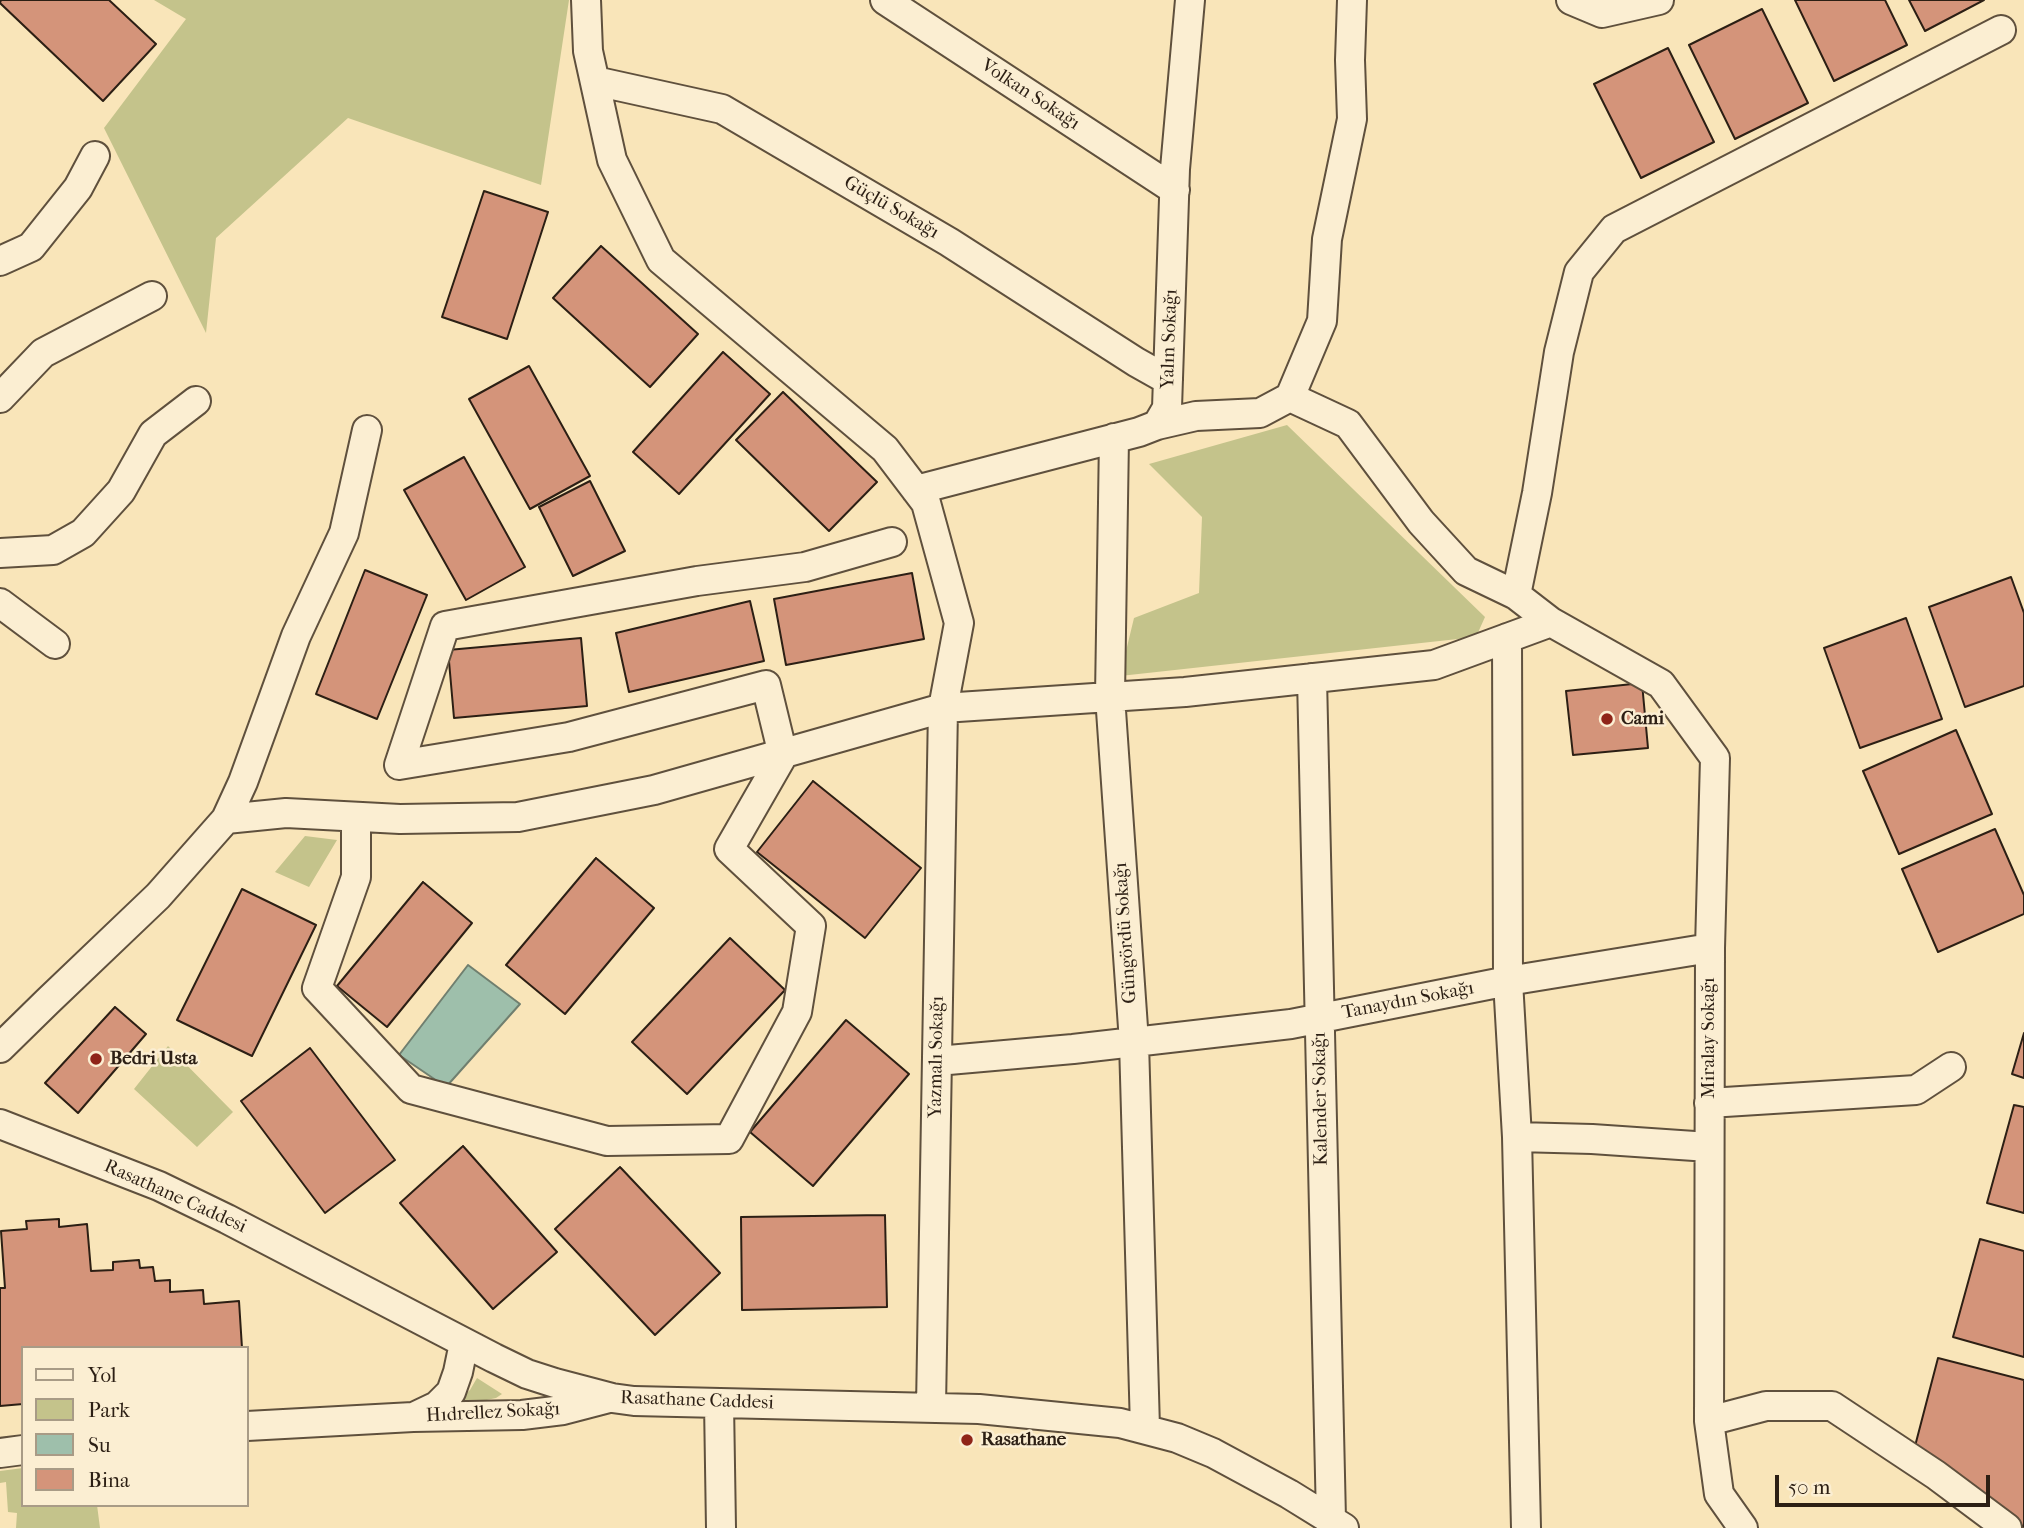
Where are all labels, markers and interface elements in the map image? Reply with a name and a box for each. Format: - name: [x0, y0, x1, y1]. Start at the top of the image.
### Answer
- street label: Volkan Sokağı: [976, 55, 1084, 135]
- street label: Güçlü Sokağı: [839, 172, 943, 244]
- street label: Yalın Sokağı: [1157, 289, 1183, 389]
- place label: Cami: [1621, 708, 1664, 730]
- marker: Cami: [1599, 711, 1615, 727]
- street label: Güngördü Sokağı: [1110, 862, 1142, 1004]
- street label: Tanaydın Sokağı: [1340, 977, 1476, 1025]
- street label: Miralay Sokağı: [1698, 977, 1720, 1099]
- street label: Yazmalı Sokağı: [925, 996, 949, 1118]
- street label: Kalender Sokağı: [1308, 1032, 1334, 1166]
- place label: Bedri Usta: [110, 1048, 197, 1070]
- marker: Bedri Usta: [88, 1051, 104, 1067]
- street label: Rasathane Caddesi: [100, 1155, 250, 1239]
- legend: [21, 1346, 248, 1507]
- text: Yol: [88, 1363, 117, 1387]
- street label: Rasathane Caddesi: [620, 1387, 774, 1415]
- text: Park: [88, 1398, 130, 1422]
- street label: Hıdrellez Sokağı: [425, 1398, 561, 1428]
- place label: Rasathane: [981, 1429, 1066, 1451]
- marker: Rasathane: [959, 1432, 975, 1448]
- text: Su: [88, 1433, 111, 1457]
- scale bar: [1779, 1462, 1994, 1506]
- text: Bina: [88, 1468, 130, 1492]
- text: 50 m: [1788, 1475, 1831, 1499]

